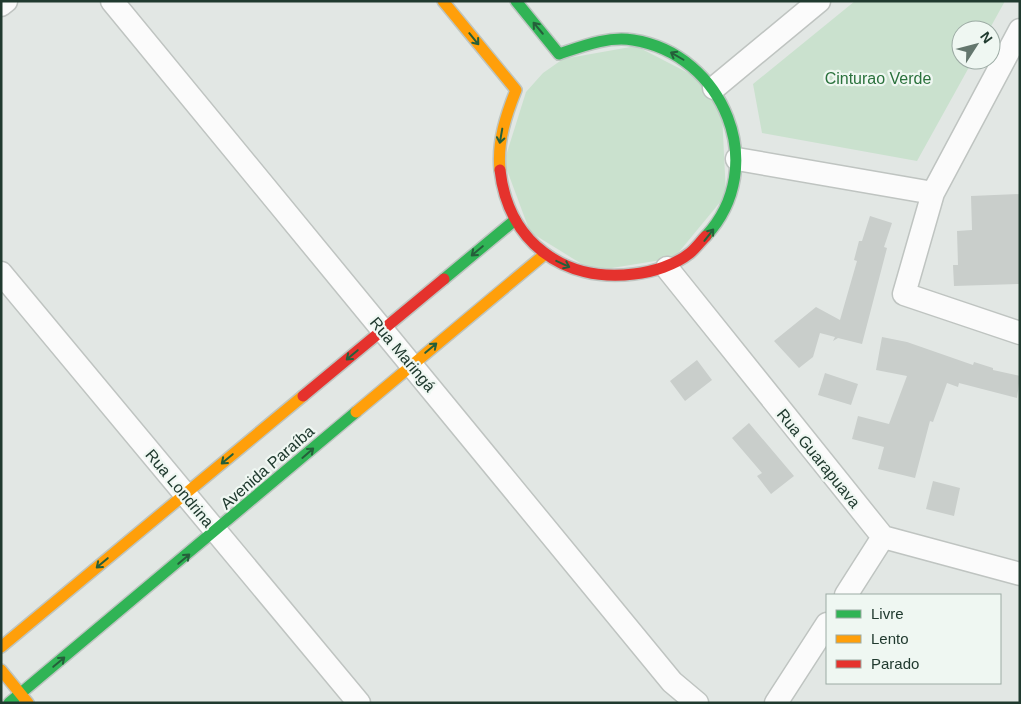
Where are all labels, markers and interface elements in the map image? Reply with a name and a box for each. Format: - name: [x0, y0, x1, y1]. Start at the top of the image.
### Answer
- north arrow: [951, 20, 1001, 70]
- one-way arrow: [532, 21, 543, 34]
- text: N: [977, 29, 996, 46]
- one-way arrow: [469, 32, 480, 45]
- one-way arrow: [671, 51, 685, 61]
- park label: Cinturao Verde: [825, 70, 931, 87]
- one-way arrow: [495, 128, 505, 144]
- one-way arrow: [704, 229, 715, 242]
- one-way arrow: [471, 246, 484, 257]
- one-way arrow: [555, 260, 570, 270]
- street label: Rua Maringá: [367, 314, 439, 395]
- one-way arrow: [425, 342, 438, 353]
- one-way arrow: [346, 350, 359, 361]
- street label: Rua Guarapuava: [774, 406, 864, 511]
- street label: Avenida Paraíba: [217, 422, 318, 513]
- street label: Rua Londrina: [142, 446, 217, 531]
- one-way arrow: [301, 448, 314, 459]
- one-way arrow: [221, 453, 234, 464]
- one-way arrow: [177, 553, 190, 564]
- one-way arrow: [96, 557, 109, 568]
- legend: [826, 594, 1001, 684]
- text: Livre: [871, 605, 904, 622]
- text: Lento: [871, 630, 909, 647]
- text: Parado: [871, 655, 919, 672]
- one-way arrow: [52, 657, 65, 668]

